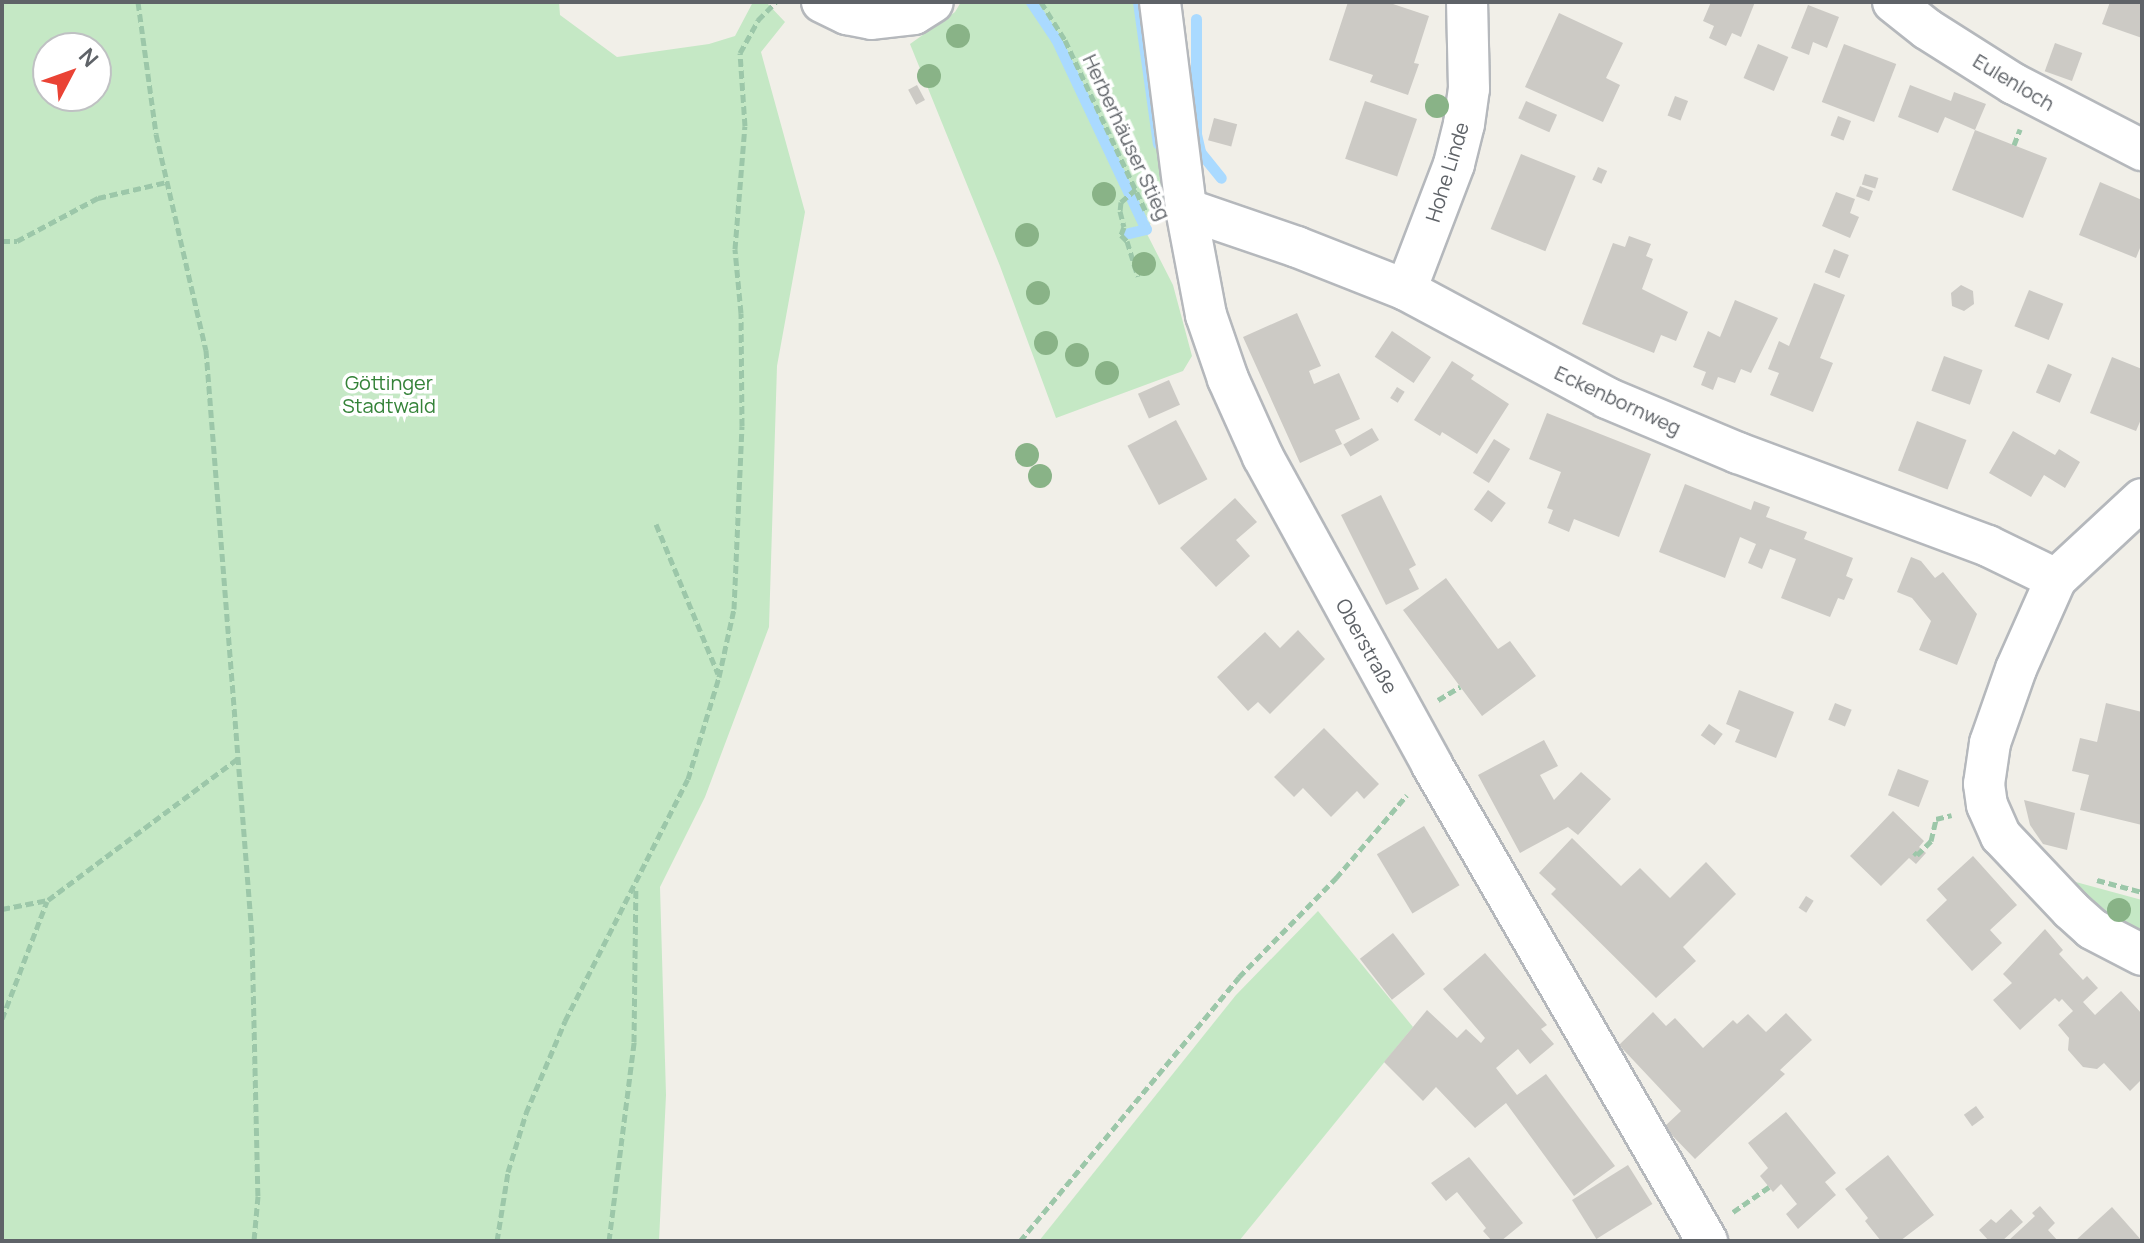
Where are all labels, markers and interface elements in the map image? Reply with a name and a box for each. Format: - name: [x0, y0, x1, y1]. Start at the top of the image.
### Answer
- north arrow: [32, 32, 112, 112]
- text: N: [72, 42, 105, 73]
- street label: Eulenloch: [1969, 48, 2059, 116]
- street label: Herberhäuser Stieg: [1078, 50, 1176, 224]
- street label: Hohe Linde: [1420, 119, 1474, 225]
- street label: Eckenbornweg: [1551, 360, 1685, 440]
- park label: Göttinger Stadtwald: [342, 371, 436, 418]
- street label: Oberstraße: [1331, 594, 1403, 698]

